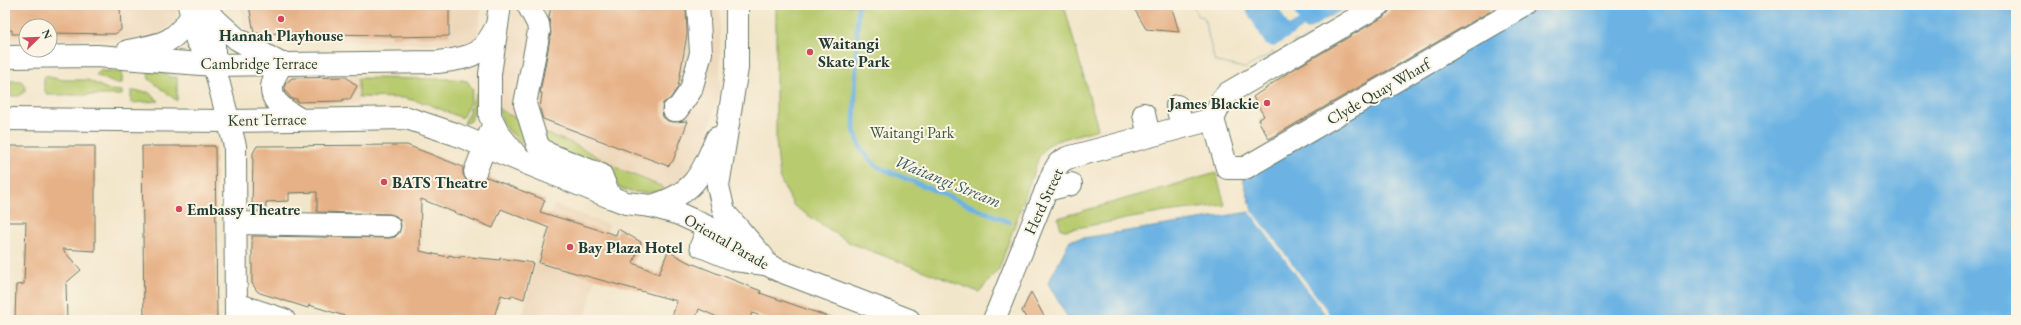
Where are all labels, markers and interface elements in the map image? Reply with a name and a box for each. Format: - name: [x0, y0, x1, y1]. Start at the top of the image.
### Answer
- marker: Hannah Playhouse: [276, 14, 286, 24]
- north arrow: [18, 18, 58, 58]
- place label: Hannah Playhouse: [219, 25, 343, 46]
- text: N: [39, 27, 55, 41]
- place label: Waitangi Skate Park: [818, 33, 890, 72]
- marker: Waitangi Skate Park: [805, 47, 815, 57]
- street label: Clyde Quay Wharf: [1323, 52, 1435, 130]
- street label: Cambridge Terrace: [201, 53, 317, 74]
- place label: James Blackie: [1167, 93, 1259, 114]
- marker: James Blackie: [1262, 98, 1272, 108]
- street label: Kent Terrace: [228, 108, 306, 131]
- park label: Waitangi Park: [870, 122, 955, 143]
- water label: Waitangi Stream: [892, 150, 1004, 212]
- street label: Herd Street: [1019, 165, 1068, 238]
- place label: BATS Theatre: [392, 172, 488, 193]
- marker: BATS Theatre: [379, 177, 389, 187]
- place label: Embassy Theatre: [187, 199, 301, 220]
- marker: Embassy Theatre: [174, 204, 184, 214]
- street label: Oriental Parade: [680, 209, 773, 274]
- place label: Bay Plaza Hotel: [578, 237, 683, 258]
- marker: Bay Plaza Hotel: [565, 242, 575, 252]

